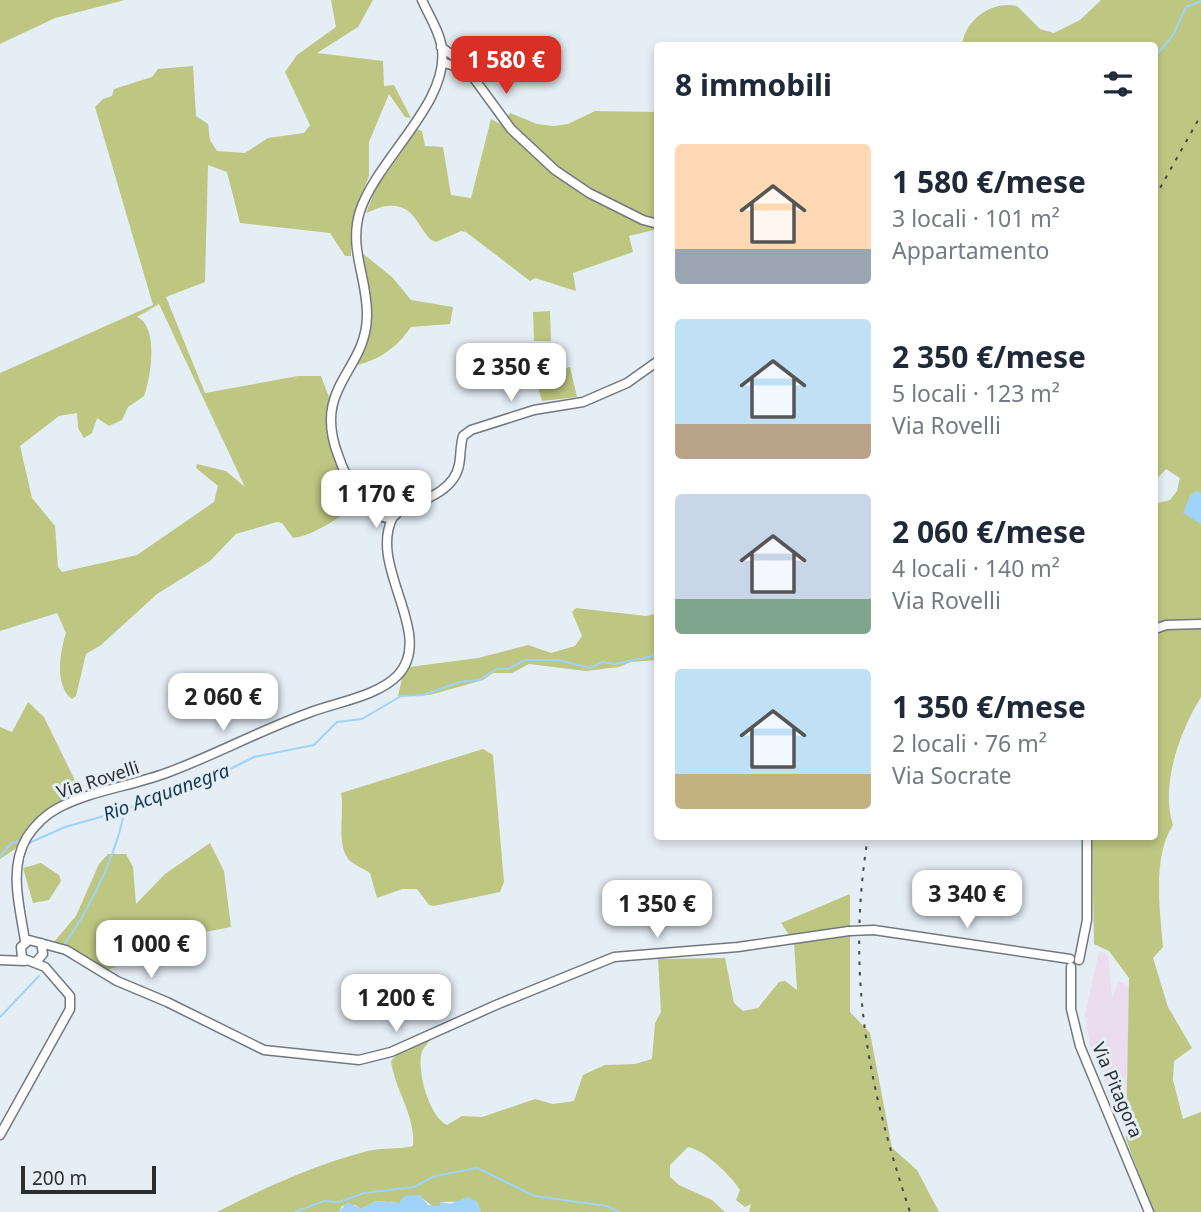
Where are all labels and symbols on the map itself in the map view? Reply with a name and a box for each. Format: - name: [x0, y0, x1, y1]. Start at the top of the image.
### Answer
- pin: 1 580 €: [441, 36, 571, 96]
- pin: 2 350 €: [446, 344, 576, 403]
- pin: 1 170 €: [311, 470, 441, 530]
- pin: 2 060 €: [158, 674, 288, 733]
- street label: Via Rovelli: [53, 754, 142, 804]
- water label: Rio Acquanegra: [99, 757, 233, 827]
- pin: 3 340 €: [902, 870, 1032, 930]
- pin: 1 350 €: [592, 880, 722, 940]
- pin: 1 000 €: [86, 920, 216, 980]
- pin: 1 200 €: [331, 974, 461, 1034]
- street label: Via Pitagora: [1087, 1038, 1149, 1141]
- scale bar: [21, 1163, 156, 1195]

